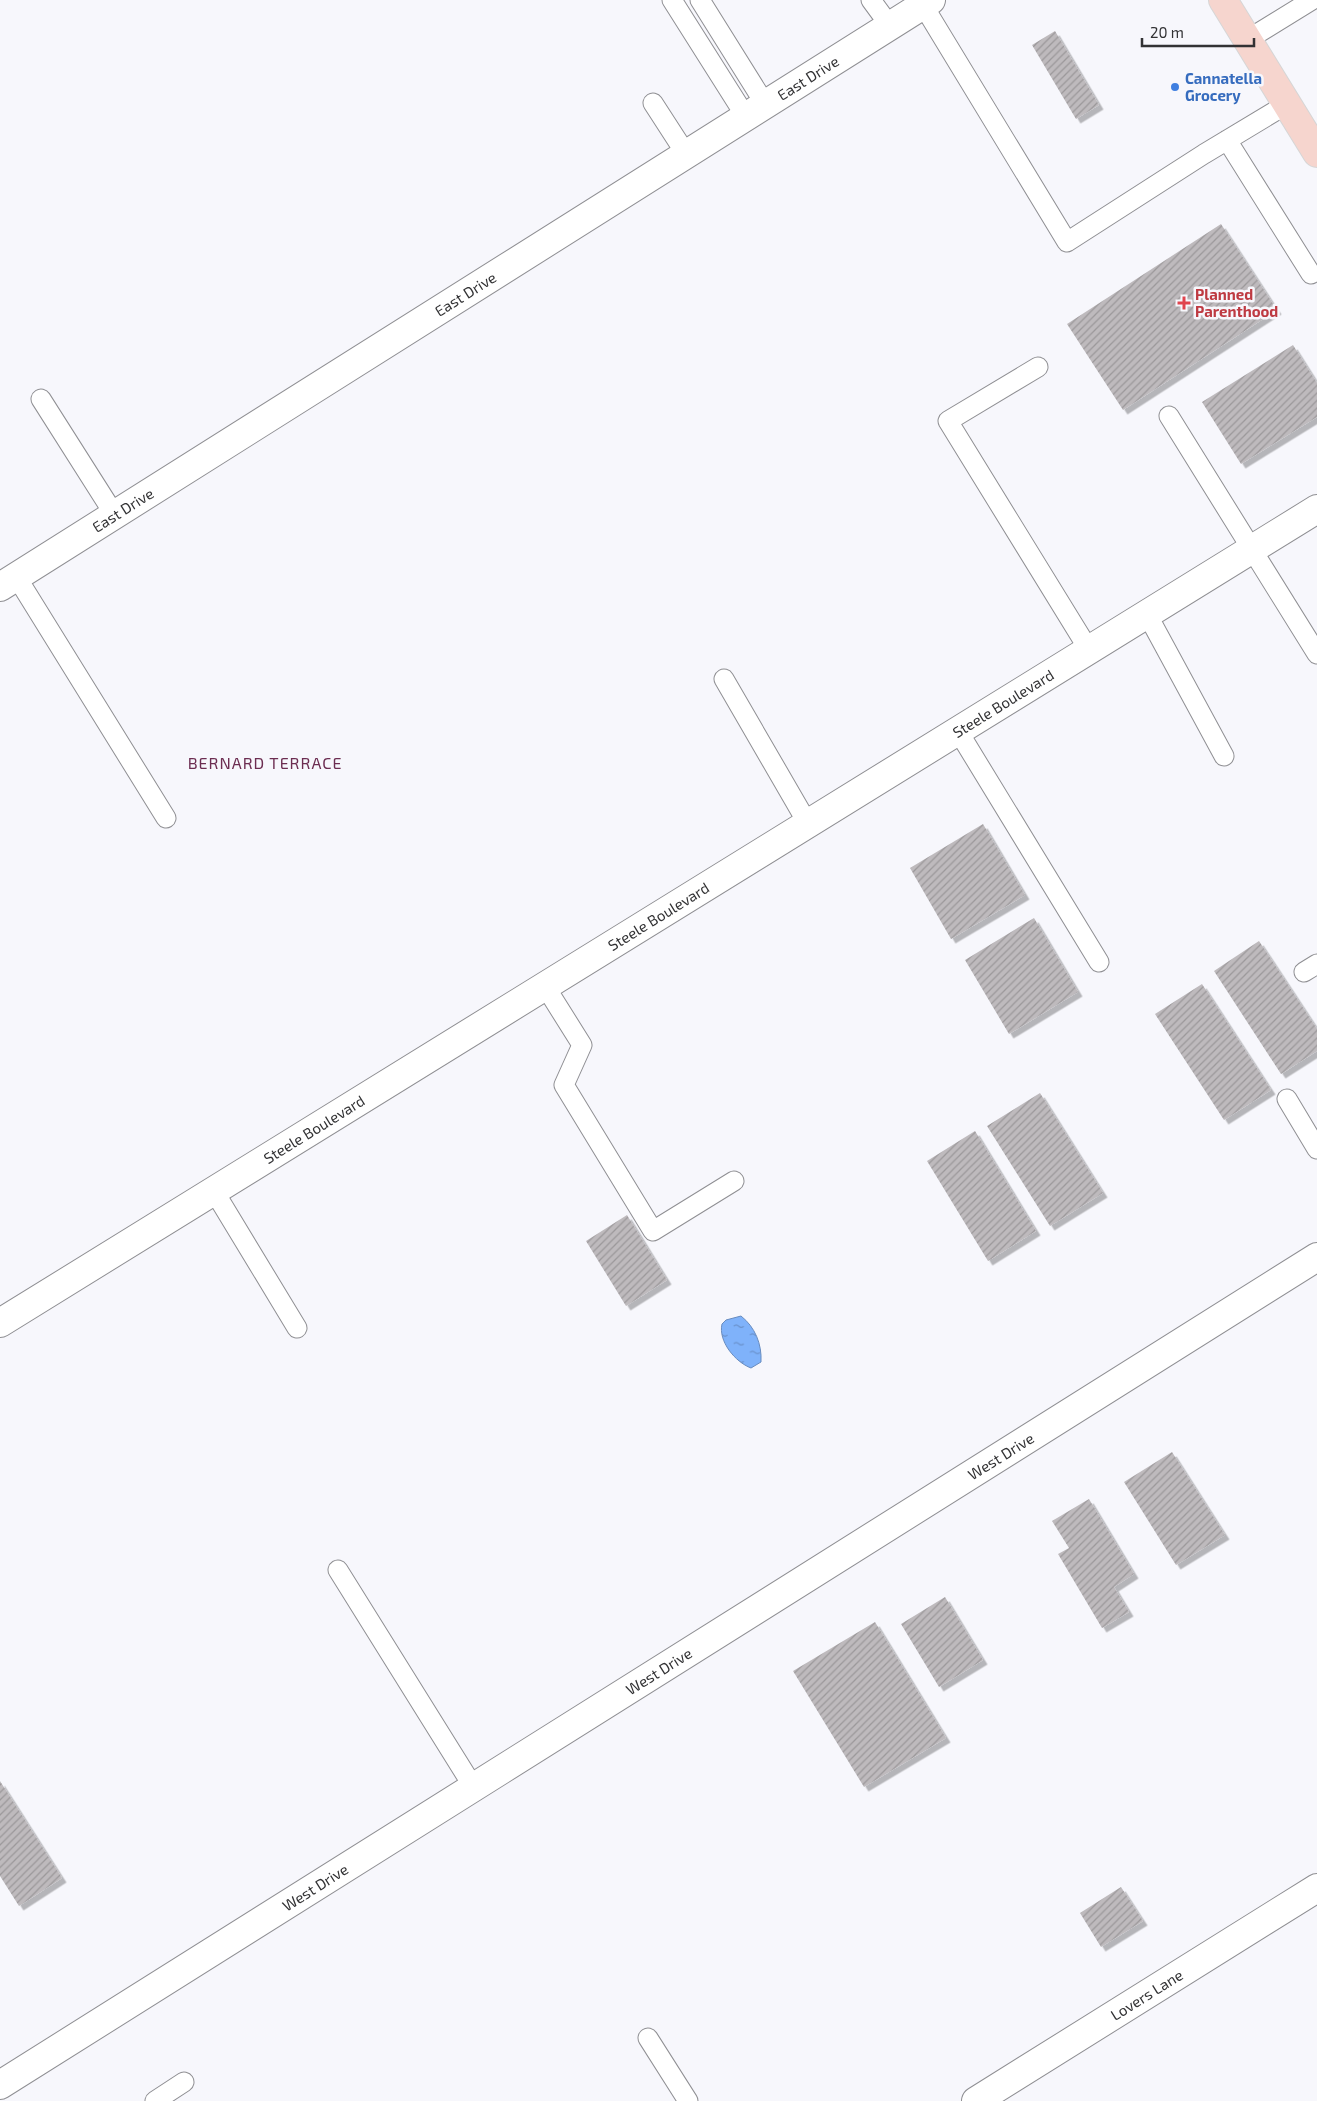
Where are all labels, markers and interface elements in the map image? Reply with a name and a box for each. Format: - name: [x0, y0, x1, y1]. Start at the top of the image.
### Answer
- scale bar: [1142, 15, 1254, 47]
- text: 20 m: [1150, 23, 1184, 41]
- street label: East Drive: [774, 52, 842, 104]
- place label: Cannatella Grocery: [1185, 69, 1262, 105]
- marker: Cannatella Grocery: [1169, 81, 1181, 93]
- street label: East Drive: [431, 268, 499, 320]
- place label: Planned Parenthood: [1195, 285, 1278, 320]
- marker: Planned Parenthood: [1177, 296, 1191, 310]
- street label: East Drive: [89, 484, 157, 536]
- street label: Steele Boulevard: [949, 665, 1057, 741]
- district label: BERNARD TERRACE: [188, 753, 342, 772]
- street label: Steele Boulevard: [605, 878, 712, 954]
- street label: Steele Boulevard: [260, 1091, 368, 1167]
- street label: West Drive: [964, 1428, 1037, 1483]
- street label: West Drive: [622, 1643, 695, 1698]
- street label: West Drive: [279, 1860, 351, 1914]
- street label: Lovers Lane: [1107, 1965, 1186, 2024]

